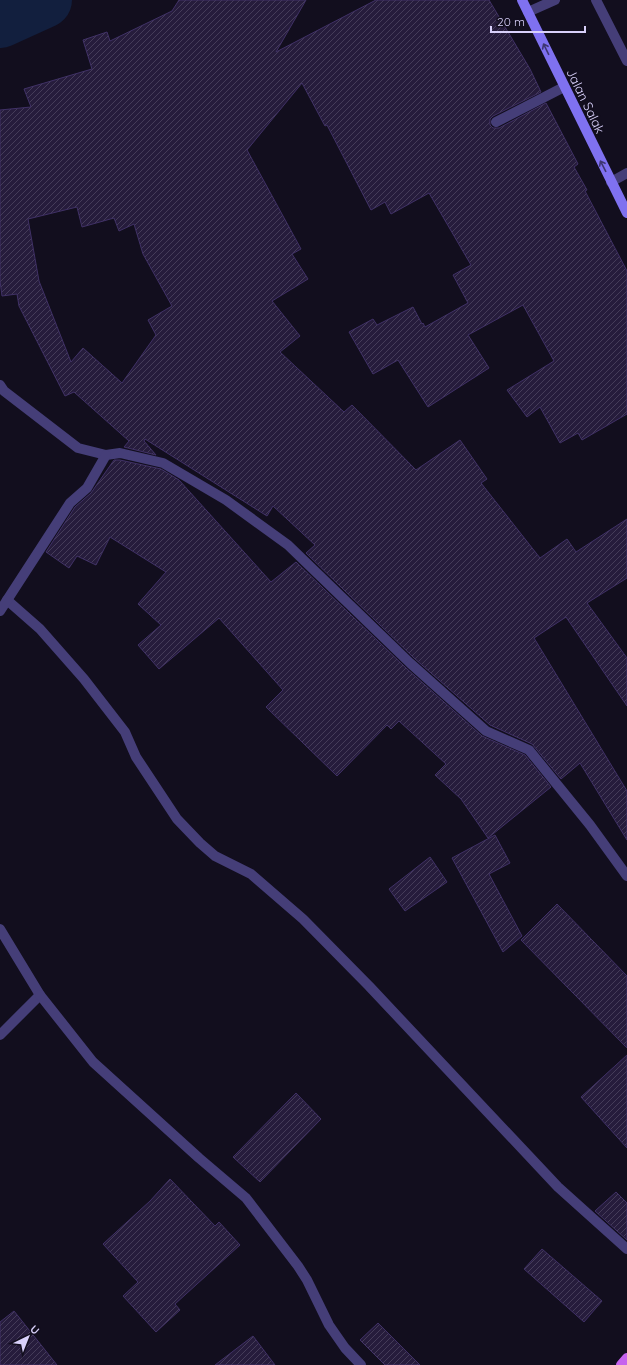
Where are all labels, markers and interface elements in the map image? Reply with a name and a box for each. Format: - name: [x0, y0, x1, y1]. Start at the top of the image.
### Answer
- scale bar: [491, 8, 585, 34]
- text: 20 m: [497, 14, 525, 29]
- one-way arrow: [542, 44, 549, 56]
- street label: Jalan Salak: [563, 66, 609, 136]
- one-way arrow: [599, 160, 607, 172]
- north arrow: [8, 1317, 48, 1357]
- text: U: [27, 1322, 42, 1337]

